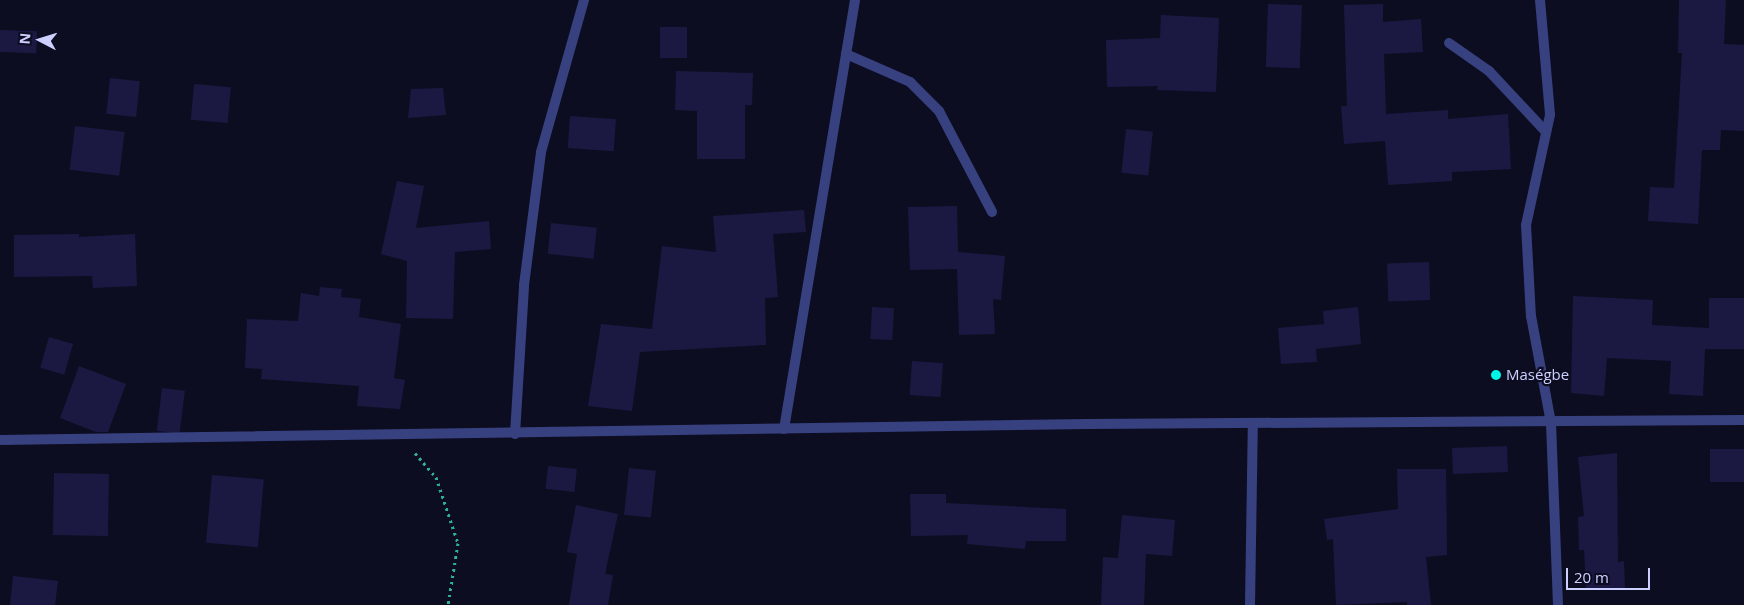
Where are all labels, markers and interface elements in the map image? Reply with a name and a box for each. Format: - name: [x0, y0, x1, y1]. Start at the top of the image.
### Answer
- north arrow: [15, 15, 65, 65]
- text: N: [15, 32, 35, 45]
- place label: Maségbe: [1506, 366, 1569, 384]
- marker: Maségbe: [1490, 369, 1502, 381]
- scale bar: [1569, 558, 1653, 590]
- text: 20 m: [1574, 567, 1609, 587]

